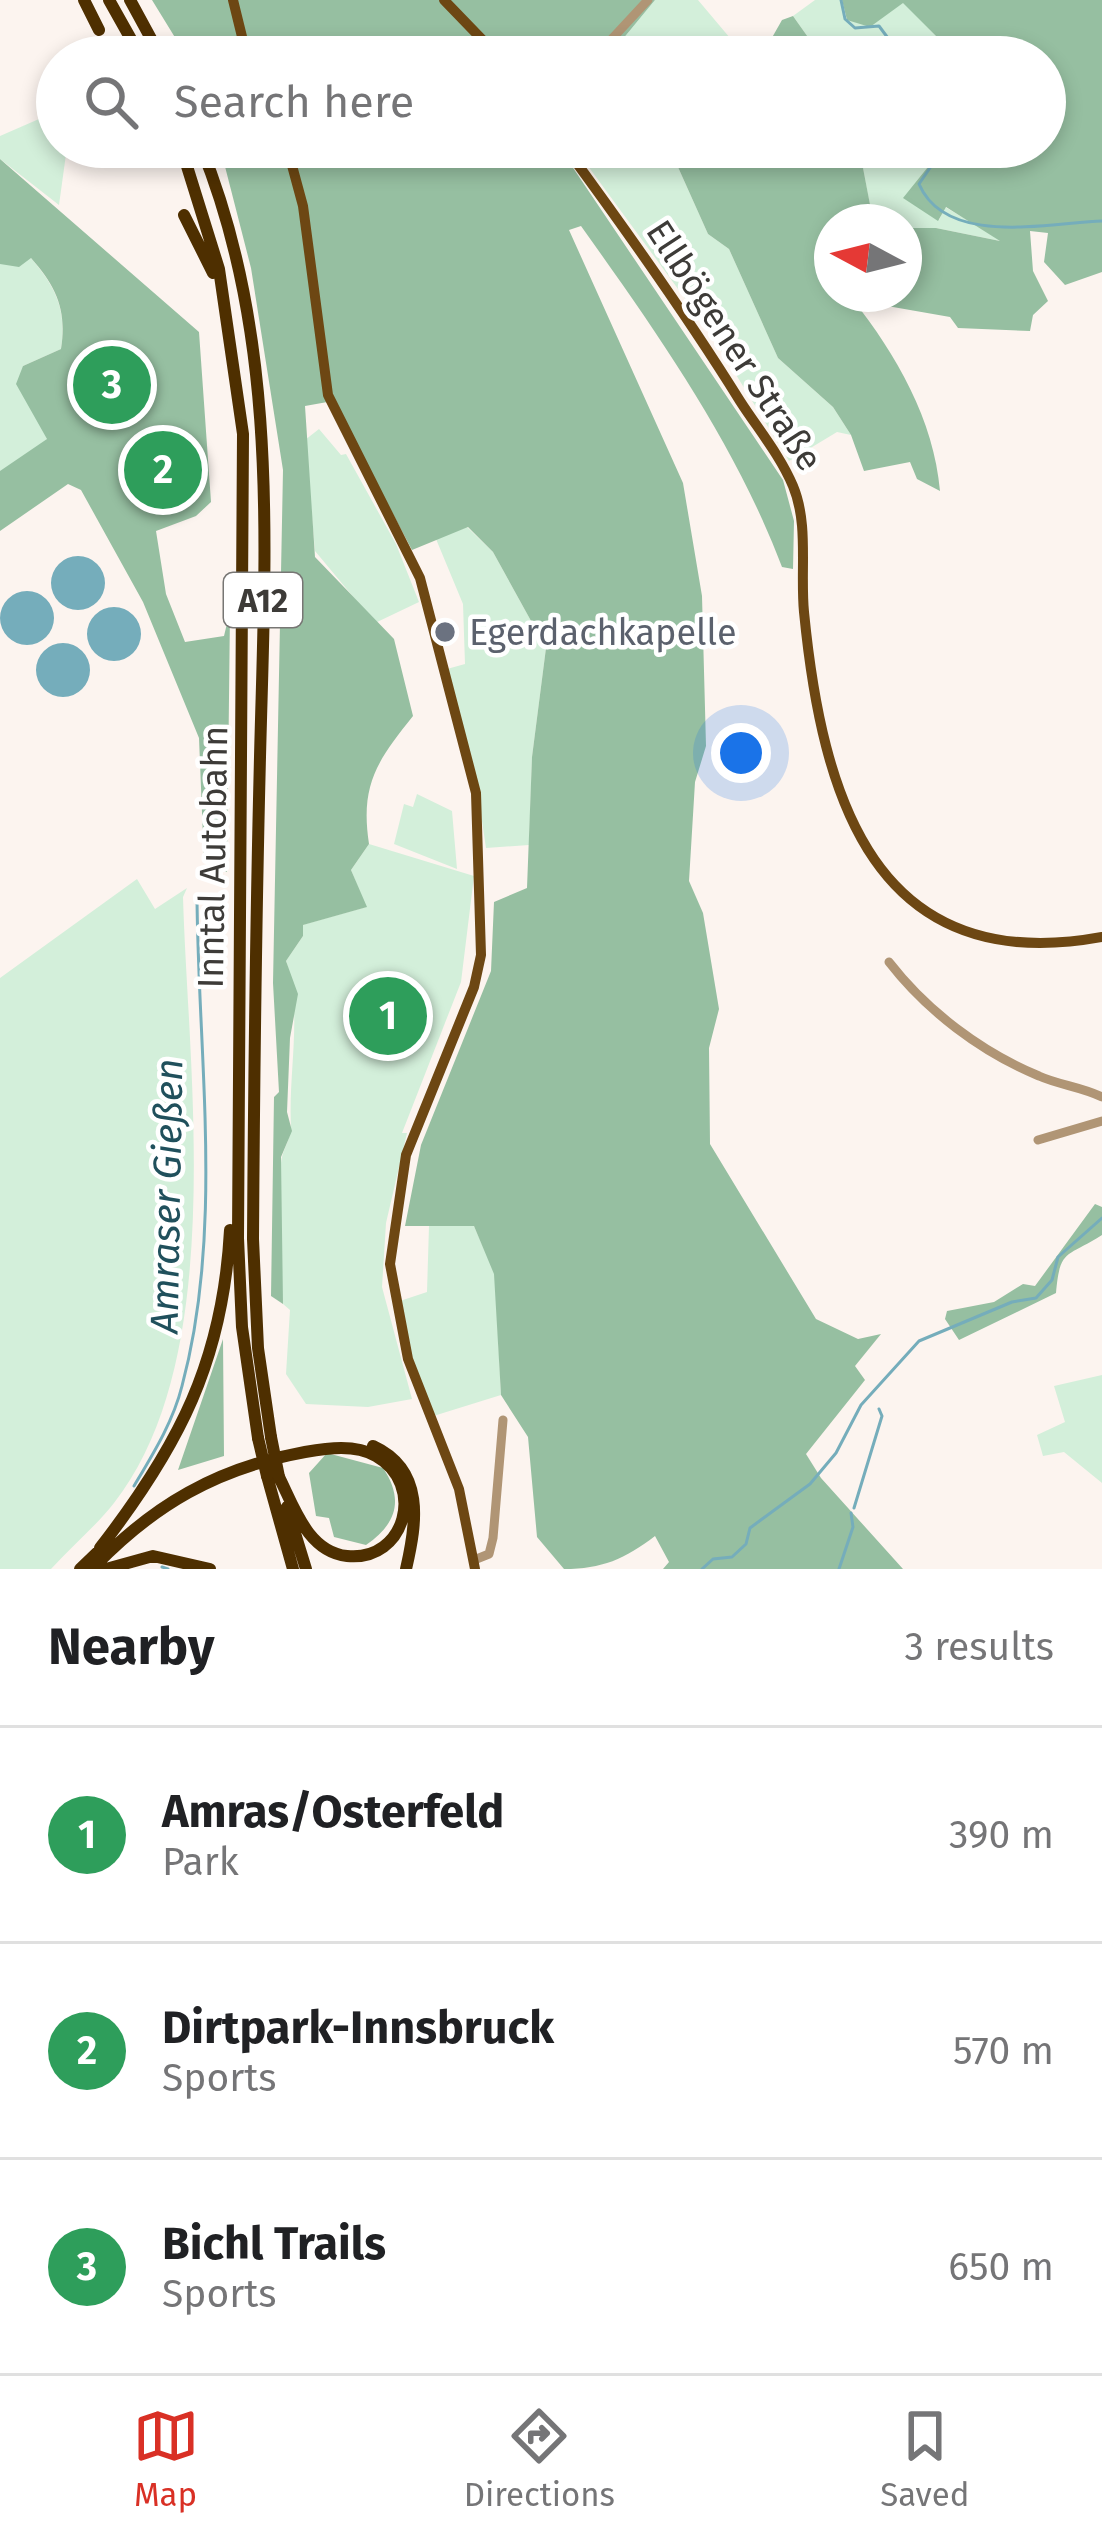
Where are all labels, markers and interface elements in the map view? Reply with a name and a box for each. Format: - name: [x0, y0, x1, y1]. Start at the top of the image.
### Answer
- search box: [36, 36, 1066, 168]
- icon: search: [78, 69, 144, 135]
- text: Search here: [174, 75, 414, 129]
- north arrow: [814, 204, 922, 312]
- street label: Ellbögener Straße: [637, 212, 832, 479]
- pin: 3: [73, 340, 151, 430]
- pin: 2: [124, 425, 202, 515]
- road number: A12: [224, 573, 302, 627]
- place label: Egerdachkapelle: [469, 611, 737, 655]
- marker: Egerdachkapelle: [432, 619, 458, 645]
- your location: [711, 723, 771, 783]
- street label: Inntal Autobahn: [189, 725, 237, 989]
- pin: 1: [349, 971, 427, 1061]
- water label: Amraser Gießen: [142, 1058, 192, 1336]
- text: Nearby: [48, 1616, 214, 1678]
- text: 3 results: [904, 1624, 1054, 1670]
- text: Amras/Osterfeld: [162, 1785, 504, 1839]
- text: 1: [78, 1812, 96, 1858]
- text: 390 m: [949, 1812, 1054, 1858]
- text: Park: [162, 1839, 239, 1885]
- text: Dirtpark-Innsbruck: [162, 2001, 554, 2055]
- text: 2: [77, 2028, 97, 2074]
- text: 570 m: [953, 2028, 1054, 2074]
- text: Sports: [162, 2055, 277, 2101]
- text: Bichl Trails: [162, 2217, 386, 2271]
- text: 3: [77, 2244, 97, 2290]
- text: 650 m: [948, 2244, 1054, 2290]
- text: Sports: [162, 2271, 277, 2317]
- tab: Map: [133, 2403, 199, 2515]
- tab: Directions: [464, 2403, 615, 2515]
- tab: Saved: [880, 2403, 969, 2515]

